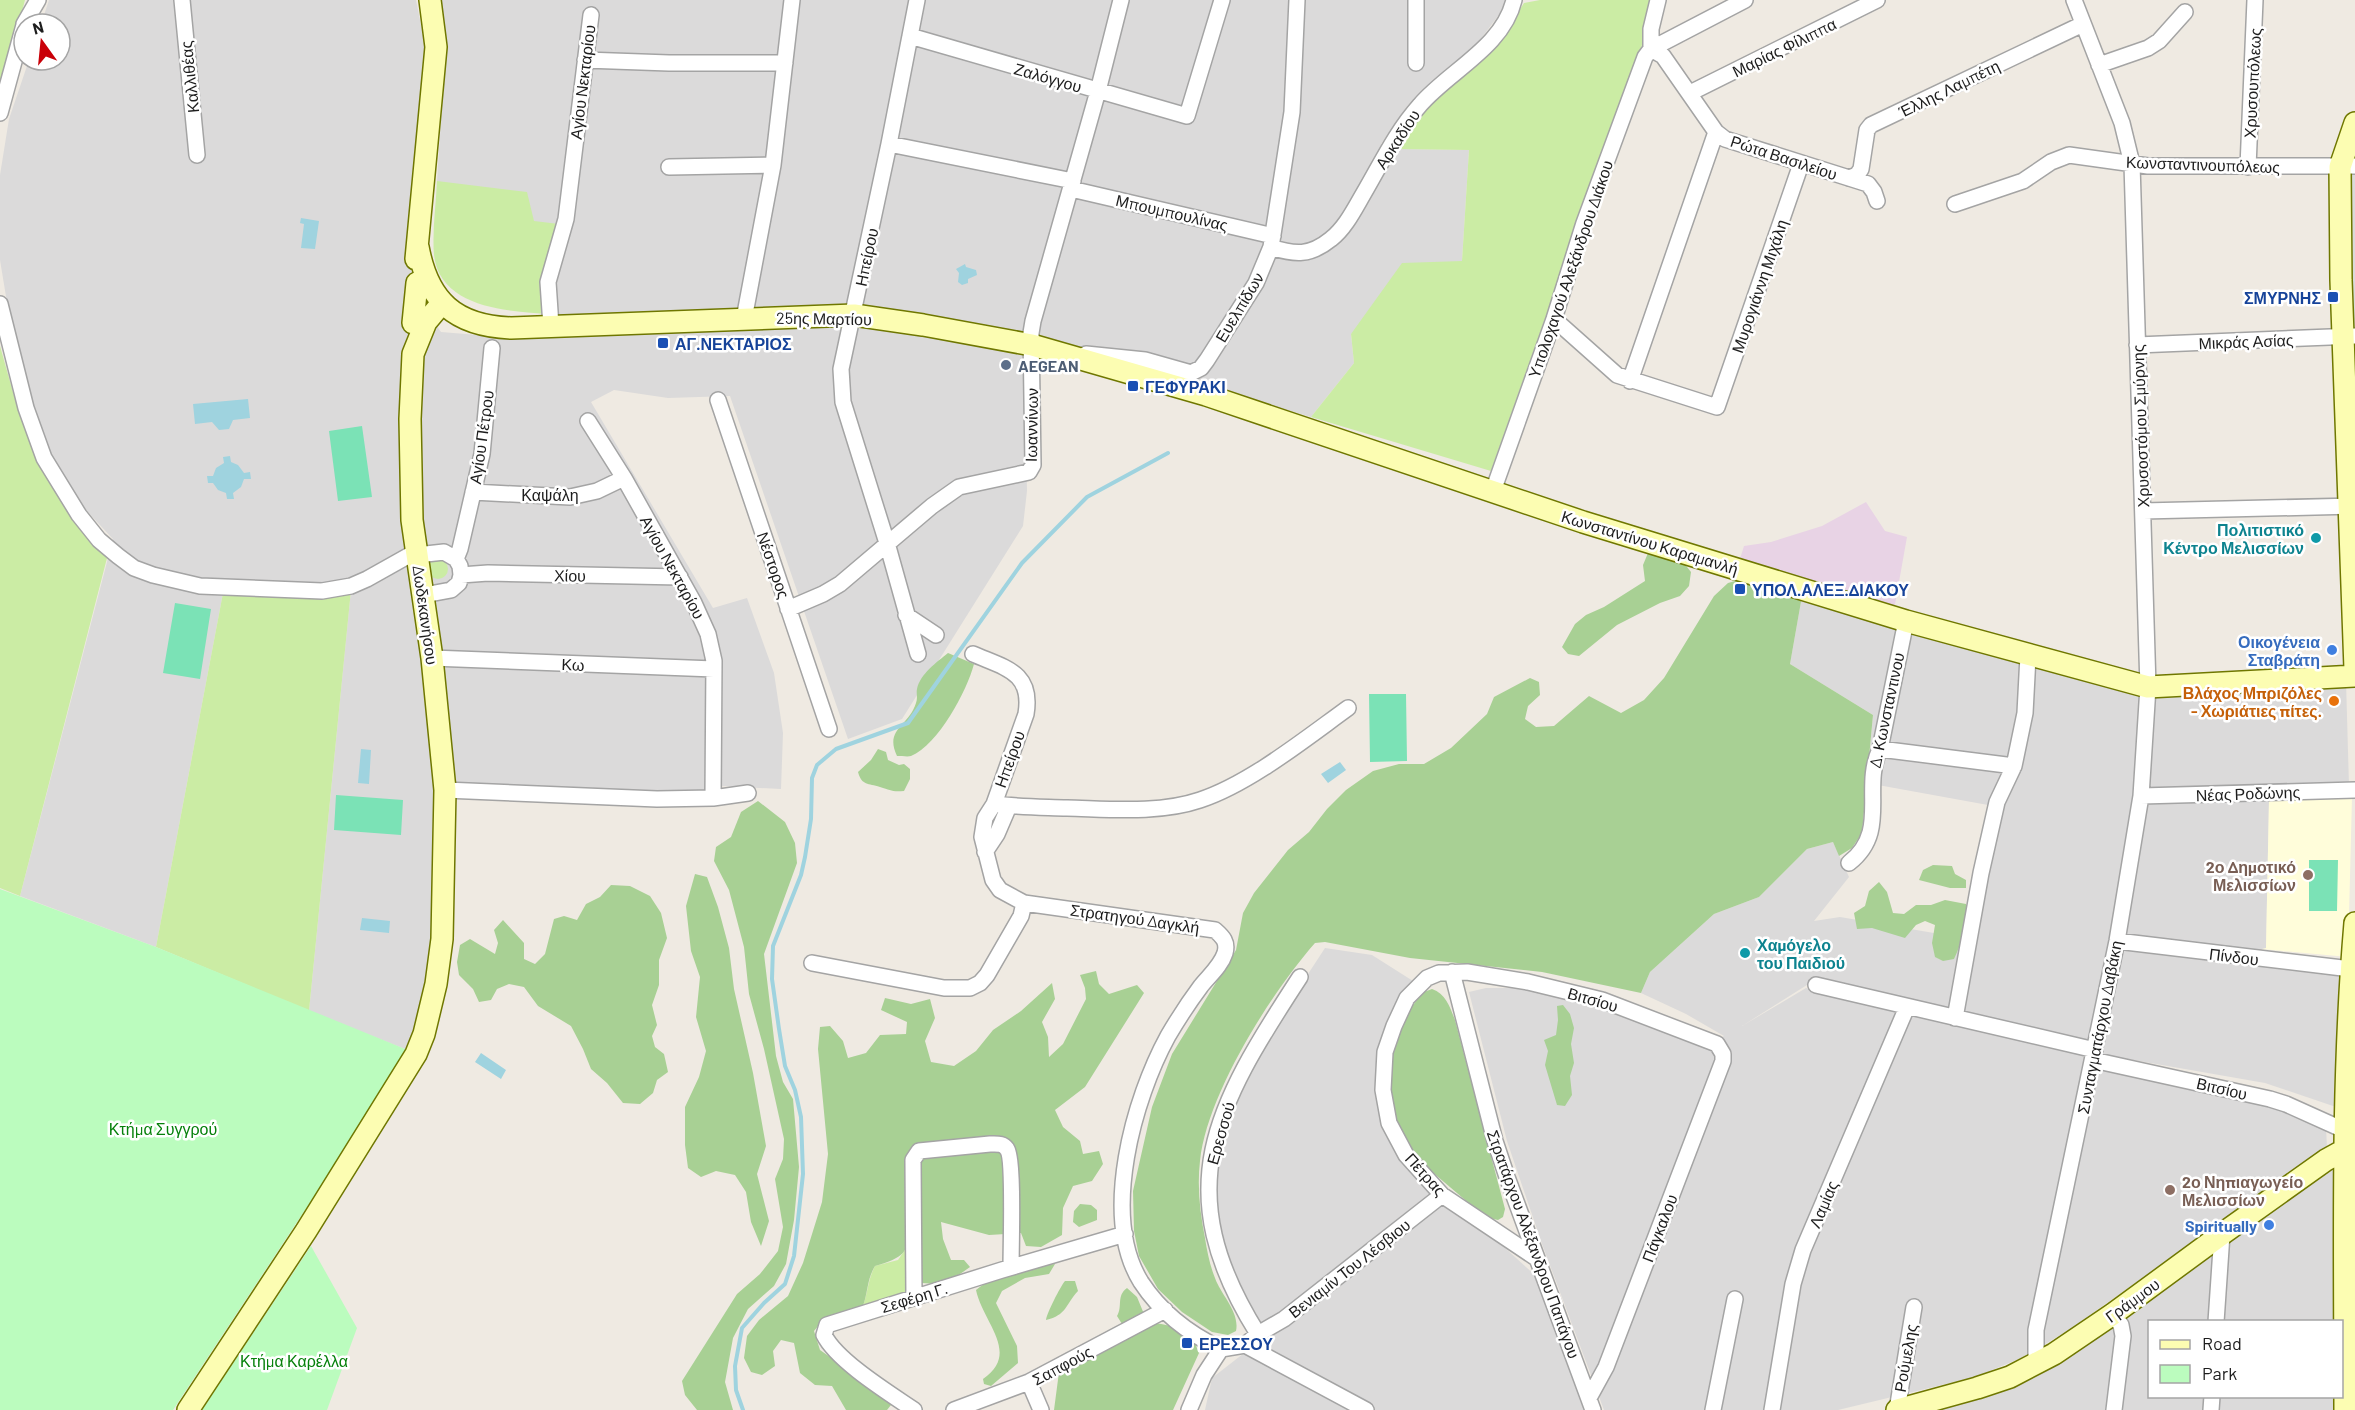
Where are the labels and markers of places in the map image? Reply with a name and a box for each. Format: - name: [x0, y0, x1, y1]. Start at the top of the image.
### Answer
- place label: ΣΜΥΡΝΗΣ: [2244, 288, 2321, 307]
- marker: ΣΜΥΡΝΗΣ: [2326, 290, 2340, 304]
- place label: ΑΓ.ΝΕΚΤΑΡΙΟΣ: [675, 334, 792, 353]
- marker: ΑΓ.ΝΕΚΤΑΡΙΟΣ: [656, 336, 670, 350]
- place label: AEGEAN: [1018, 356, 1079, 375]
- marker: AEGEAN: [999, 358, 1013, 372]
- place label: ΓΕΦΥΡΑΚΙ: [1145, 377, 1226, 396]
- marker: ΓΕΦΥΡΑΚΙ: [1126, 379, 1140, 393]
- place label: Πολιτιστικό Κέντρο Μελισσίων: [2163, 520, 2304, 557]
- marker: Πολιτιστικό Κέντρο Μελισσίων: [2309, 531, 2323, 545]
- place label: ΥΠΟΛ.ΑΛΕΞ.ΔΙΑΚΟΥ: [1752, 580, 1909, 599]
- marker: ΥΠΟΛ.ΑΛΕΞ.ΔΙΑΚΟΥ: [1733, 582, 1747, 596]
- place label: Οικογένεια Σταβράτη: [2238, 632, 2320, 669]
- marker: Οικογένεια Σταβράτη: [2325, 643, 2339, 657]
- place label: Βλάχος Μπριζόλες - Χωριάτιες πίτες.: [2183, 683, 2322, 721]
- marker: Βλάχος Μπριζόλες - Χωριάτιες πίτες.: [2327, 694, 2341, 708]
- place label: 2ο Δημοτικό Μελισσίων: [2206, 857, 2296, 894]
- marker: 2ο Δημοτικό Μελισσίων: [2301, 868, 2315, 882]
- place label: Χαμόγελο του Παιδιού: [1757, 935, 1845, 972]
- marker: Χαμόγελο του Παιδιού: [1738, 946, 1752, 960]
- place label: 2ο Νηπιαγωγείο Μελισσίων: [2182, 1172, 2303, 1209]
- marker: 2ο Νηπιαγωγείο Μελισσίων: [2163, 1183, 2177, 1197]
- place label: Spiritually: [2185, 1216, 2257, 1235]
- marker: Spiritually: [2262, 1218, 2276, 1232]
- place label: ΕΡΕΣΣΟΥ: [1199, 1334, 1273, 1353]
- marker: ΕΡΕΣΣΟΥ: [1180, 1336, 1194, 1350]

